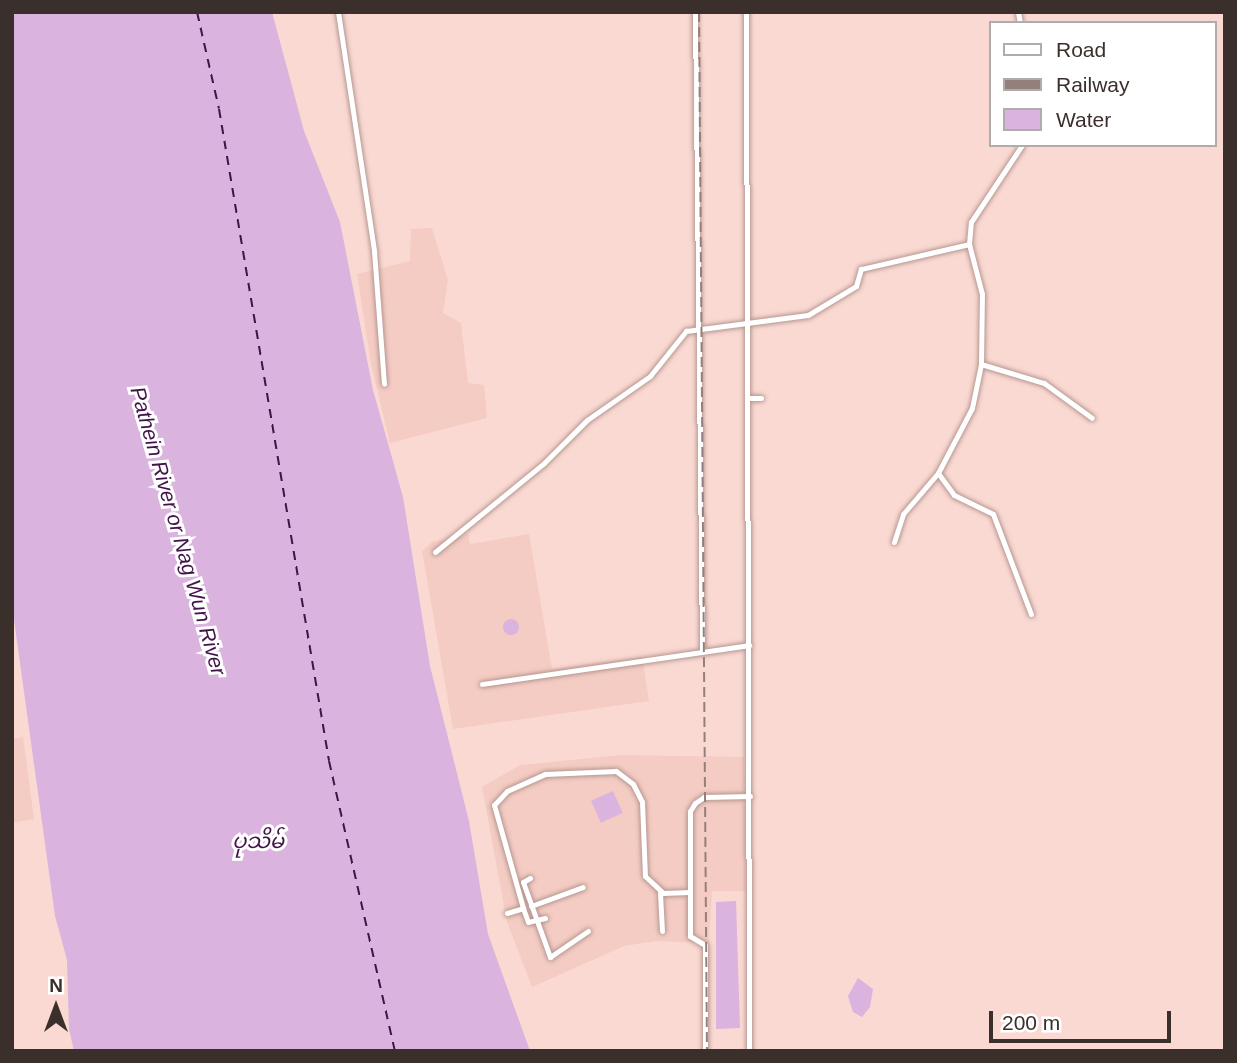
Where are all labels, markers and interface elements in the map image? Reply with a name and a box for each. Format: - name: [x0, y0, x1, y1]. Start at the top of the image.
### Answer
- legend: [988, 21, 1216, 147]
- text: Road: [1056, 38, 1106, 61]
- text: Railway: [1056, 73, 1130, 96]
- text: Water: [1056, 108, 1111, 131]
- water label: Pathein River or Nag Wun River: [125, 384, 231, 678]
- water label: ပုသိမ်: [232, 828, 284, 854]
- north arrow: [21, 972, 91, 1042]
- text: N: [49, 975, 63, 996]
- scale bar: [992, 996, 1174, 1040]
- text: 200 m: [1002, 1011, 1060, 1034]

